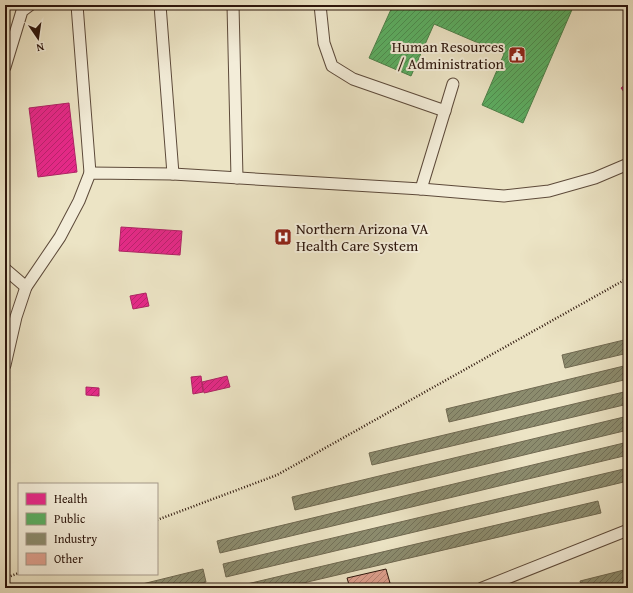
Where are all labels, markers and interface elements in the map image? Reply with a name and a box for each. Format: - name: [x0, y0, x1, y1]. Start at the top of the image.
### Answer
- north arrow: [18, 18, 58, 58]
- place label: Human Resources / Administration: [392, 36, 505, 74]
- text: N: [34, 39, 46, 57]
- public building icon: Human Resources / Administration: [507, 45, 527, 65]
- place label: Northern Arizona VA Health Care System: [296, 218, 428, 256]
- hospital icon: Northern Arizona VA Health Care System: [273, 227, 293, 247]
- legend: [18, 483, 158, 575]
- text: Health: [54, 490, 88, 507]
- text: Public: [54, 510, 86, 527]
- text: Industry: [54, 530, 97, 547]
- text: Other: [54, 550, 83, 567]

